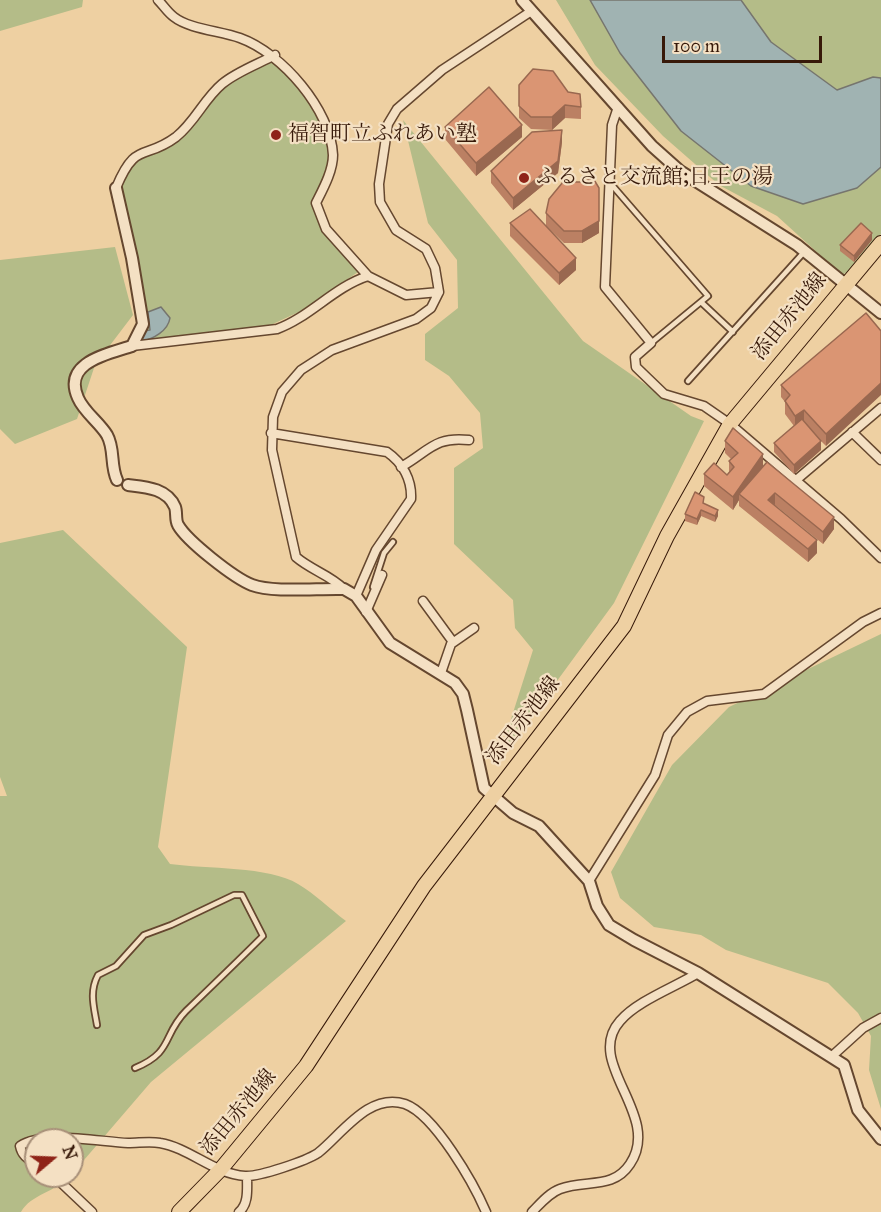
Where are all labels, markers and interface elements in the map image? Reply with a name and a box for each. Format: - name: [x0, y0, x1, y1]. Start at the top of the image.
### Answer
- scale bar: [665, 24, 826, 62]
- text: 100 m: [673, 35, 720, 57]
- place label: 福智町立ふれあい塾: [288, 122, 477, 148]
- marker: 福智町立ふれあい塾: [269, 128, 283, 142]
- place label: ふるさと交流館;日王の湯: [536, 165, 773, 191]
- marker: ふるさと交流館;日王の湯: [517, 171, 531, 185]
- street label: 添田赤池線: [747, 268, 833, 366]
- street label: 添田赤池線: [482, 672, 566, 770]
- street label: 添田赤池線: [196, 1065, 282, 1161]
- north arrow: [24, 1128, 84, 1188]
- text: N: [58, 1143, 81, 1162]

